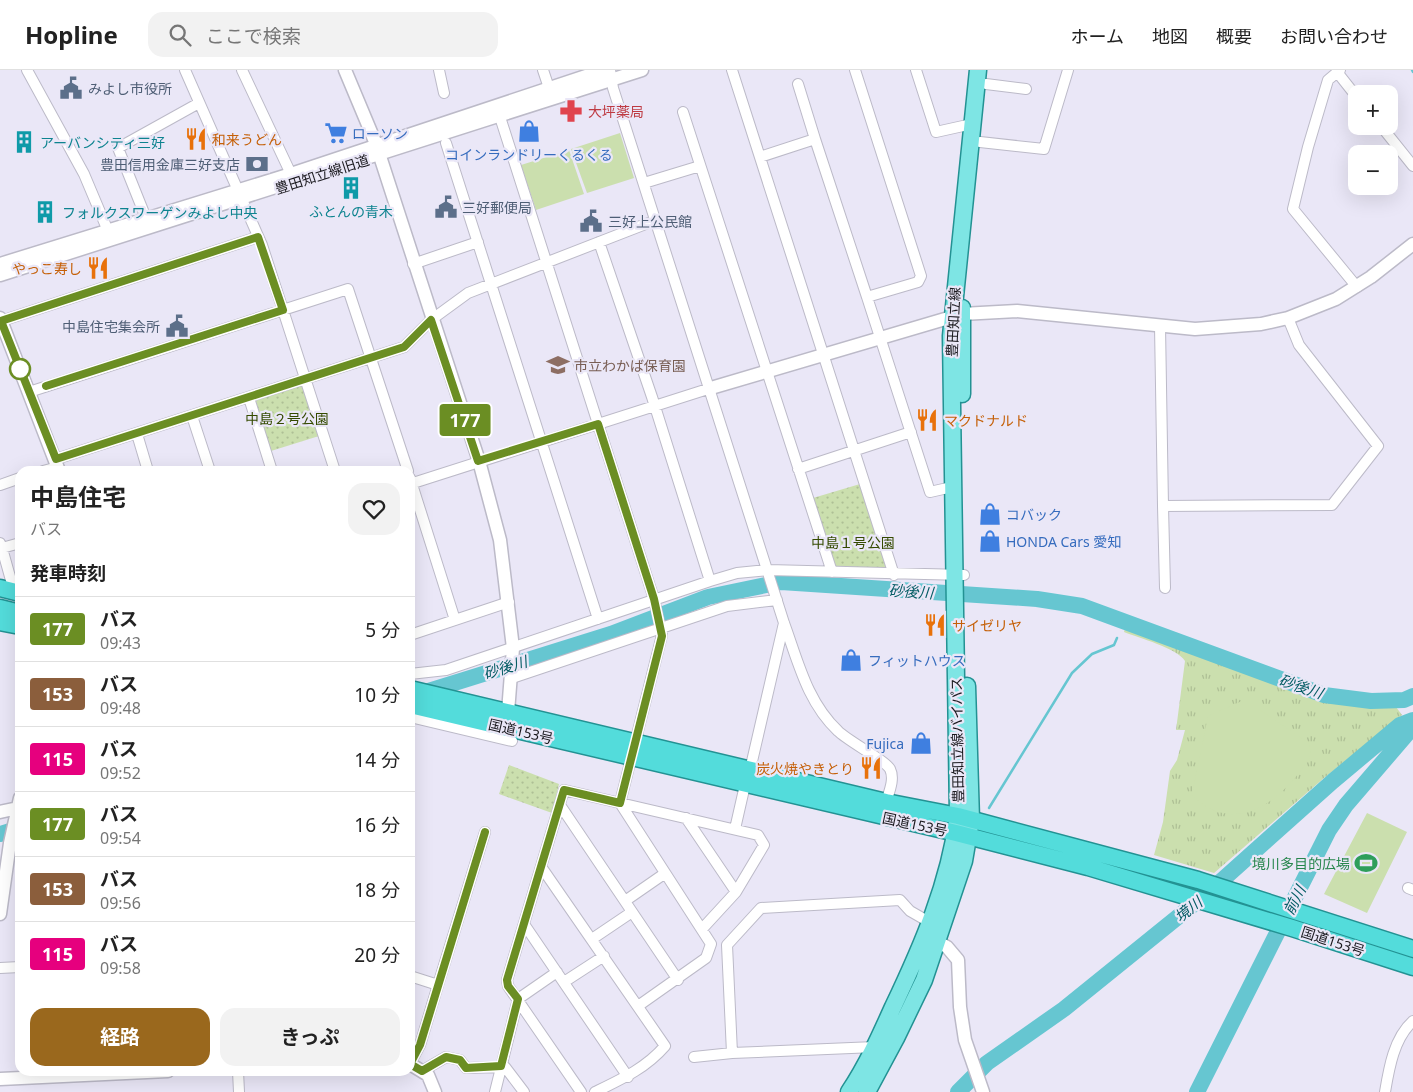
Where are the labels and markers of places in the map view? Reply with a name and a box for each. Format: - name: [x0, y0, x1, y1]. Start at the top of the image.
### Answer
- public building icon: みよし市役所: [58, 75, 84, 101]
- place label: みよし市役所: [88, 79, 172, 98]
- pharmacy icon: 大坪薬局: [558, 98, 584, 124]
- place label: 大坪薬局: [588, 102, 644, 121]
- shop icon: コインランドリーくるくる: [516, 118, 542, 144]
- supermarket icon: ローソン: [323, 120, 349, 146]
- place label: ローソン: [352, 124, 408, 143]
- restaurant icon: 和来うどん: [183, 126, 209, 152]
- building icon: アーバンシティ三好: [11, 129, 37, 155]
- place label: 和来うどん: [212, 130, 282, 149]
- place label: アーバンシティ三好: [40, 133, 165, 152]
- place label: コインランドリーくるくる: [445, 145, 613, 164]
- bank icon: 豊田信用金庫三好支店: [244, 151, 270, 177]
- place label: 豊田信用金庫三好支店: [100, 155, 240, 174]
- building icon: ふとんの青木: [338, 175, 364, 201]
- public building icon: 三好郵便局: [433, 194, 459, 220]
- place label: 三好郵便局: [462, 198, 532, 217]
- building icon: フォルクスワーゲンみよし中央: [32, 199, 58, 225]
- place label: ふとんの青木: [309, 202, 393, 221]
- place label: フォルクスワーゲンみよし中央: [62, 203, 258, 222]
- public building icon: 三好上公民館: [578, 208, 604, 234]
- place label: 三好上公民館: [608, 212, 692, 231]
- restaurant icon: やっこ寿し: [85, 255, 111, 281]
- place label: やっこ寿し: [12, 259, 82, 278]
- public building icon: 中島住宅集会所: [164, 313, 190, 339]
- place label: 中島住宅集会所: [62, 317, 160, 336]
- school or university icon: 市立わかば保育園: [545, 352, 571, 378]
- place label: 市立わかば保育園: [574, 356, 686, 375]
- unlabelled marker: [9, 358, 31, 380]
- restaurant icon: マクドナルド: [914, 407, 940, 433]
- place label: マクドナルド: [944, 411, 1028, 430]
- shop icon: コバック: [977, 501, 1003, 527]
- place label: コバック: [1006, 505, 1062, 524]
- shop icon: HONDA Cars 愛知: [977, 528, 1003, 554]
- place label: HONDA Cars 愛知: [1006, 532, 1121, 551]
- restaurant icon: サイゼリヤ: [922, 612, 948, 638]
- place label: サイゼリヤ: [952, 616, 1022, 635]
- shop icon: フィットハウス: [838, 647, 864, 673]
- place label: フィットハウス: [868, 651, 966, 670]
- shop icon: Fujica: [908, 730, 934, 756]
- place label: Fujica: [866, 734, 904, 753]
- restaurant icon: 炭火焼やきとり: [858, 755, 884, 781]
- place label: 炭火焼やきとり: [756, 759, 854, 778]
- sports icon: 境川多目的広場: [1353, 850, 1379, 876]
- place label: 境川多目的広場: [1252, 854, 1350, 873]

